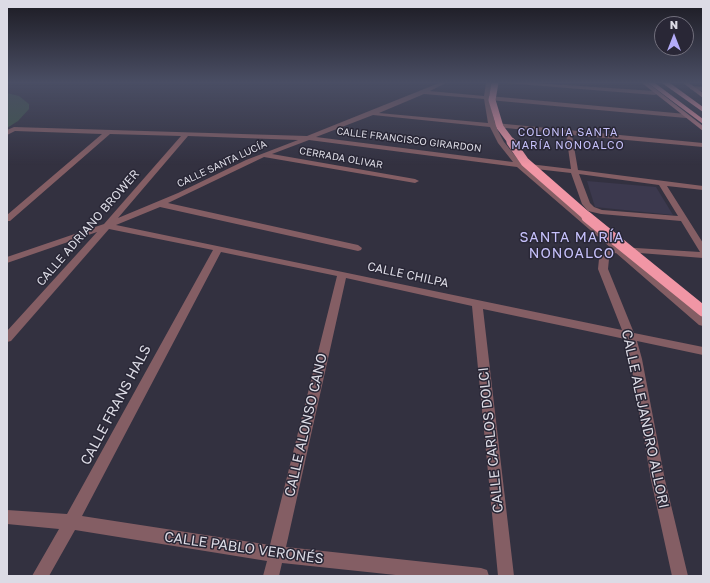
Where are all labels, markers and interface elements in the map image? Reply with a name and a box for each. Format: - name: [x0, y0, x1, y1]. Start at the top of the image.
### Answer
- north arrow: [654, 16, 694, 56]
- text: N: [670, 18, 678, 31]
- street label: CALLE FRANCISCO GIRARDON: [336, 125, 482, 155]
- district label: COLONIA SANTA MARÍA NONOALCO: [511, 126, 625, 152]
- street label: CALLE SANTA LUCÍA: [175, 138, 269, 190]
- street label: CERRADA OLIVAR: [298, 145, 384, 171]
- street label: CALLE ADRIANO BROWER: [34, 167, 142, 289]
- district label: SANTA MARÍA NONOALCO: [520, 230, 624, 262]
- street label: CALLE CHILPA: [366, 259, 450, 291]
- street label: CALLE ALEJANDRO ALLORI: [618, 328, 672, 510]
- street label: CALLE FRANS HALS: [77, 342, 155, 468]
- street label: CALLE ALONSO CANO: [281, 352, 331, 498]
- street label: CALLE CARLOS DOLCI: [475, 366, 507, 514]
- street label: CALLE PABLO VERONÉS: [163, 529, 325, 567]

